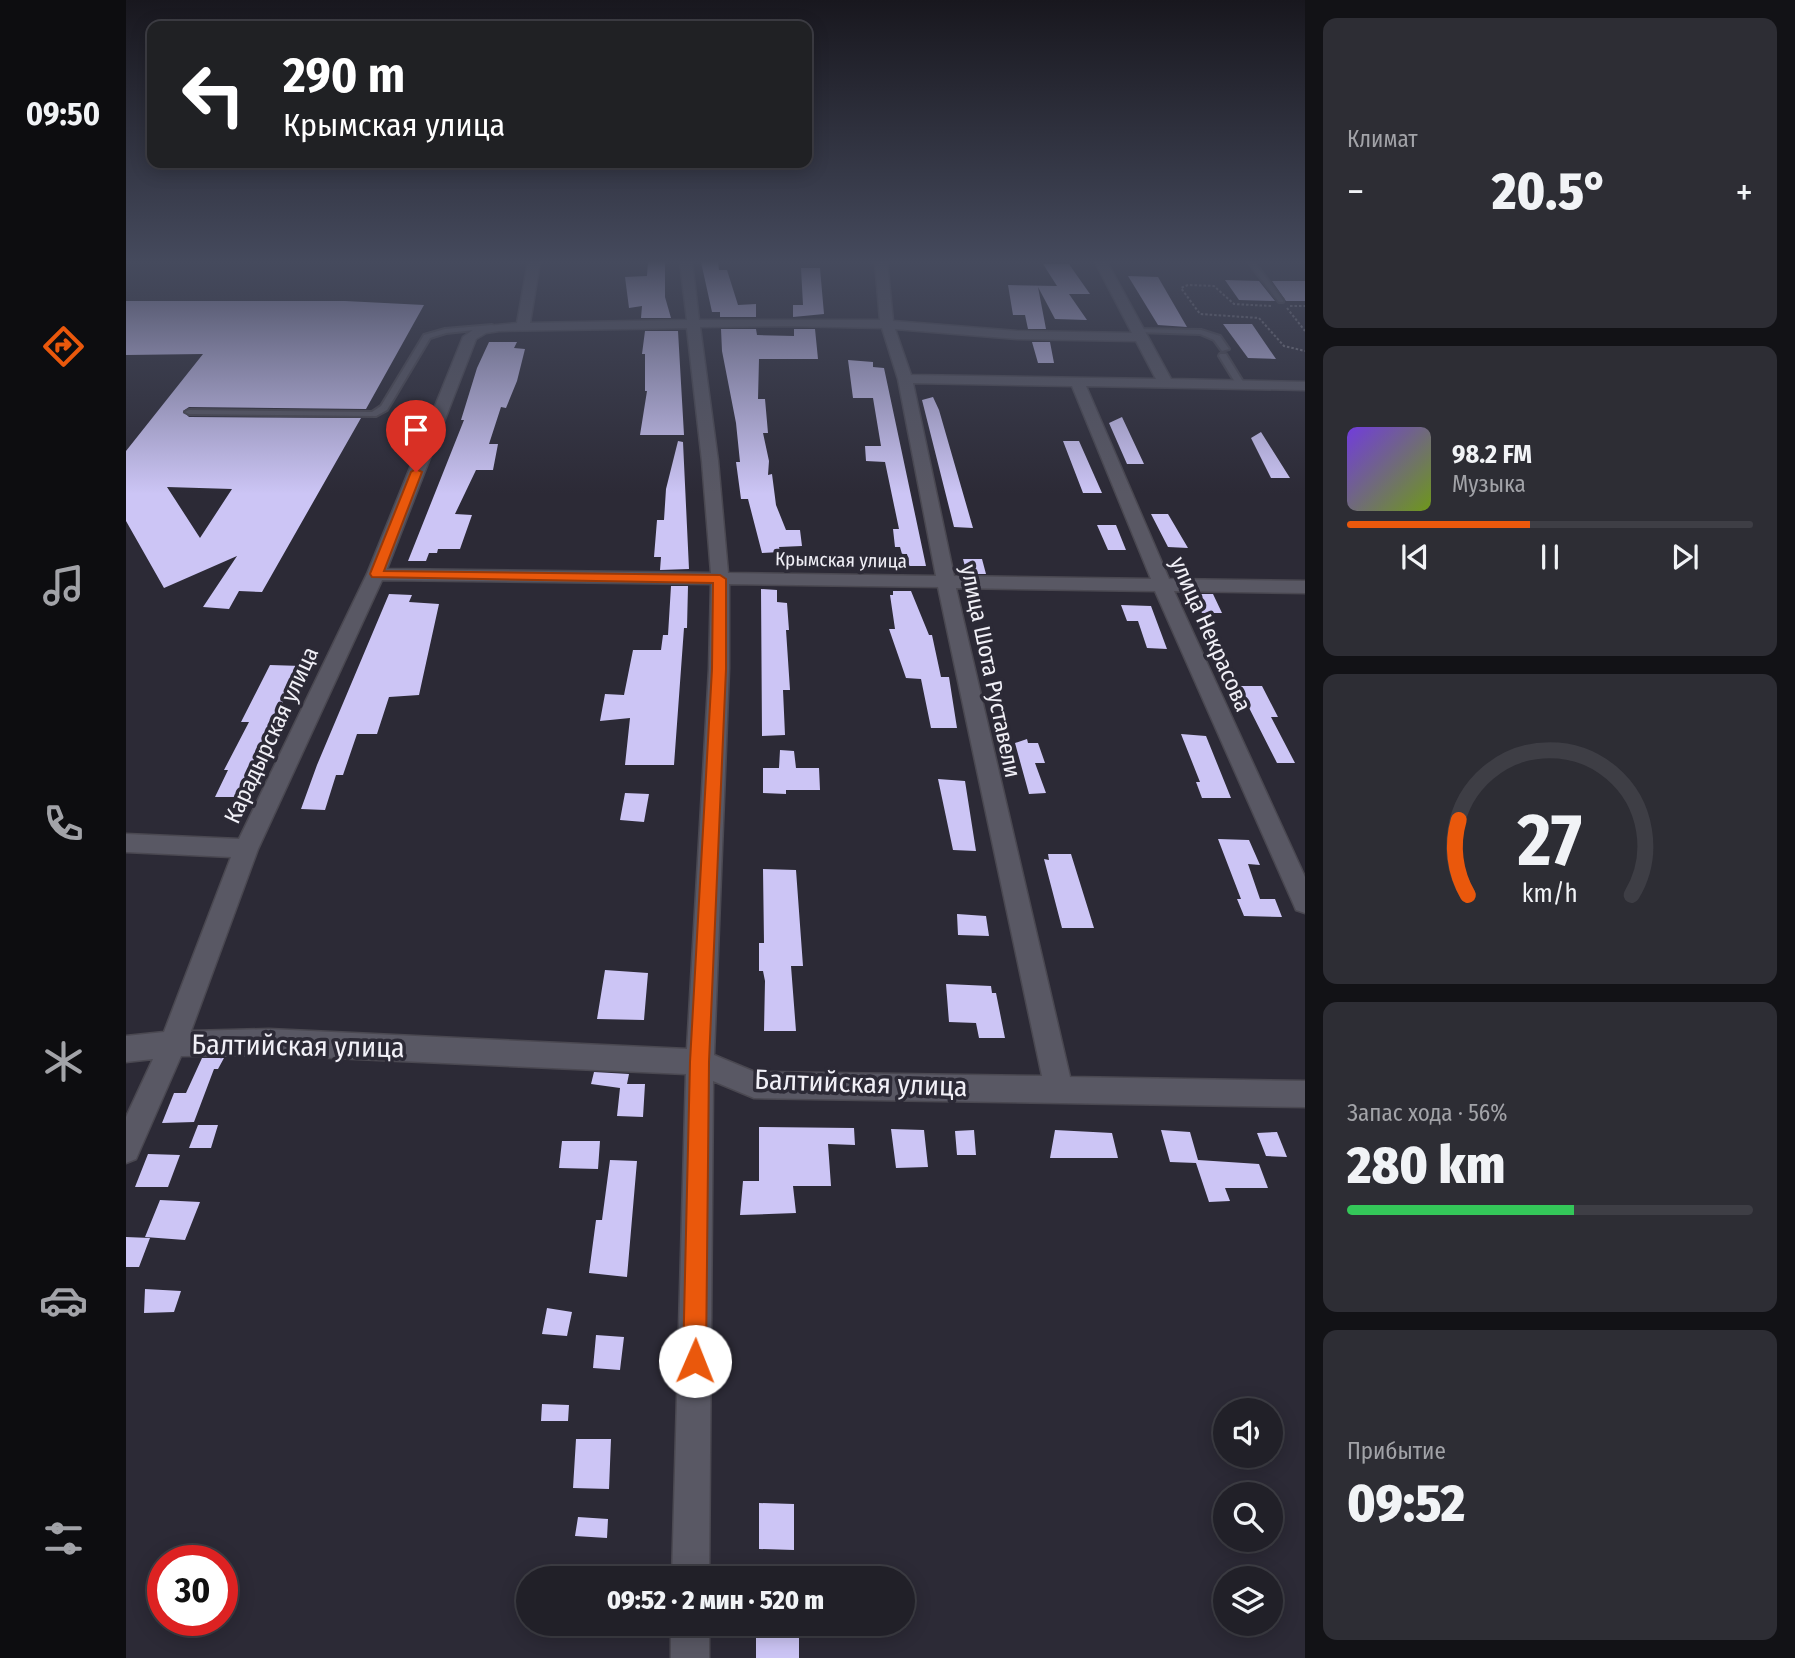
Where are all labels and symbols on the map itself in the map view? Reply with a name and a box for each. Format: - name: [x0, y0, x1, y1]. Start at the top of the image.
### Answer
- pin: [386, 400, 446, 472]
- street label: Крымская улица: [775, 547, 907, 573]
- street label: улица Некрасова: [1164, 552, 1258, 716]
- street label: улица Шота Руставели: [955, 562, 1027, 780]
- street label: Карадырская улица: [218, 642, 324, 828]
- street label: Балтийская улица: [191, 1028, 405, 1064]
- street label: Балтийская улица: [754, 1063, 968, 1103]
- position arrow: [658, 1324, 732, 1398]
- speed limit sign: 30: [147, 1545, 238, 1636]

